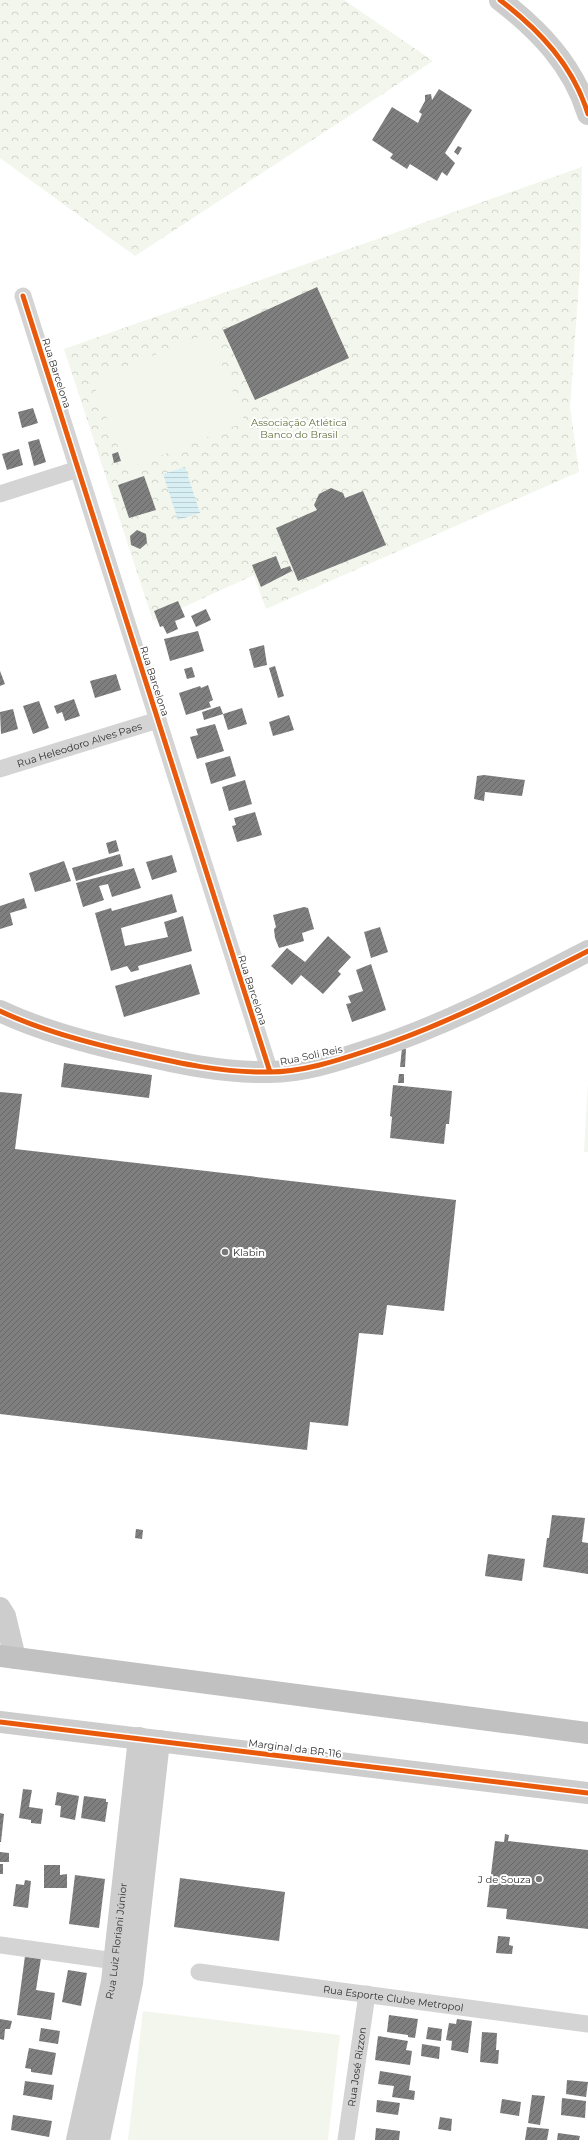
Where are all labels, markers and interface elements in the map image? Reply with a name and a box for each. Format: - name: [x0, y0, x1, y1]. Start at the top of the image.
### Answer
- street label: Rua Barcelona: [39, 336, 74, 410]
- park label: Associação Atlética Banco do Brasil: [251, 416, 347, 441]
- street label: Rua Barcelona: [137, 644, 172, 718]
- street label: Rua Heleodoro Alves Paes: [15, 719, 144, 770]
- street label: Rua Barcelona: [235, 953, 270, 1027]
- street label: Rua Soli Reis: [279, 1042, 344, 1068]
- place label: Klabin: [233, 1246, 265, 1259]
- marker: Klabin: [220, 1247, 230, 1257]
- street label: Marginal da BR-116: [248, 1736, 342, 1761]
- place label: J de Souza: [477, 1873, 531, 1886]
- marker: J de Souza: [534, 1874, 544, 1884]
- street label: Rua Luiz Floriani Júnior: [102, 1882, 130, 2000]
- street label: Rua Esporte Clube Metropol: [322, 1983, 464, 2014]
- street label: Rua José Rizzon: [345, 2026, 369, 2108]

